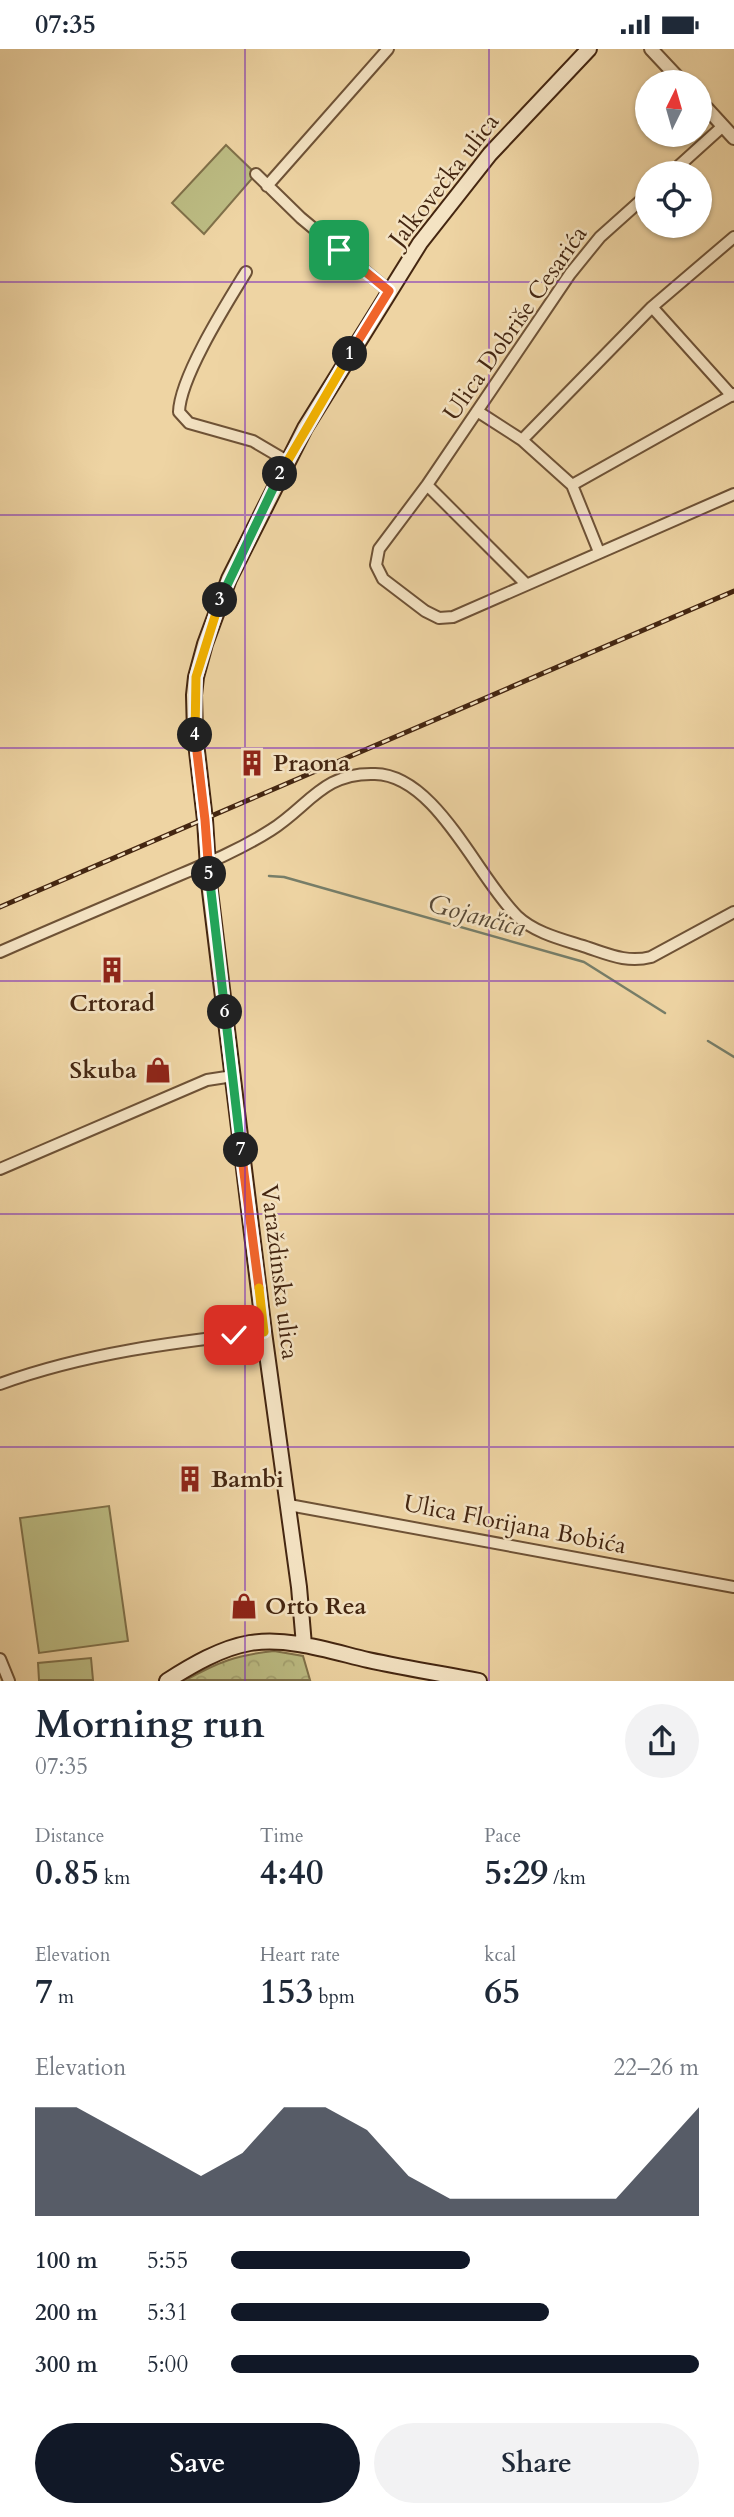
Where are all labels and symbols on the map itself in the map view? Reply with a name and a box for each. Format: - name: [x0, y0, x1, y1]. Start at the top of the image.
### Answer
- north arrow: [635, 70, 712, 147]
- street label: Jalkovečka ulica: [380, 106, 507, 256]
- street label: Ulica Dobriše Cesarića: [436, 219, 596, 427]
- pin: [309, 220, 369, 280]
- pin: 1: [332, 337, 368, 371]
- pin: 2: [262, 457, 298, 491]
- pin: 3: [202, 583, 238, 617]
- pin: 4: [178, 717, 212, 753]
- place label: Praona: [273, 747, 350, 780]
- building icon: Praona: [237, 748, 267, 778]
- pin: 5: [192, 857, 227, 891]
- water label: Gojančica: [424, 886, 530, 945]
- building icon: Crtorad: [97, 955, 127, 985]
- place label: Crtorad: [69, 987, 155, 1020]
- pin: 6: [208, 995, 243, 1030]
- place label: Skuba: [70, 1054, 137, 1087]
- shop icon: Skuba: [143, 1055, 173, 1085]
- pin: 7: [224, 1133, 258, 1167]
- street label: Varaždinska ulica: [252, 1183, 307, 1362]
- pin: [204, 1305, 264, 1365]
- place label: Bambi: [211, 1463, 284, 1496]
- building icon: Bambi: [175, 1464, 205, 1494]
- street label: Ulica Florijana Bobića: [401, 1487, 630, 1562]
- place label: Orto Rea: [265, 1590, 367, 1623]
- shop icon: Orto Rea: [229, 1591, 259, 1621]

